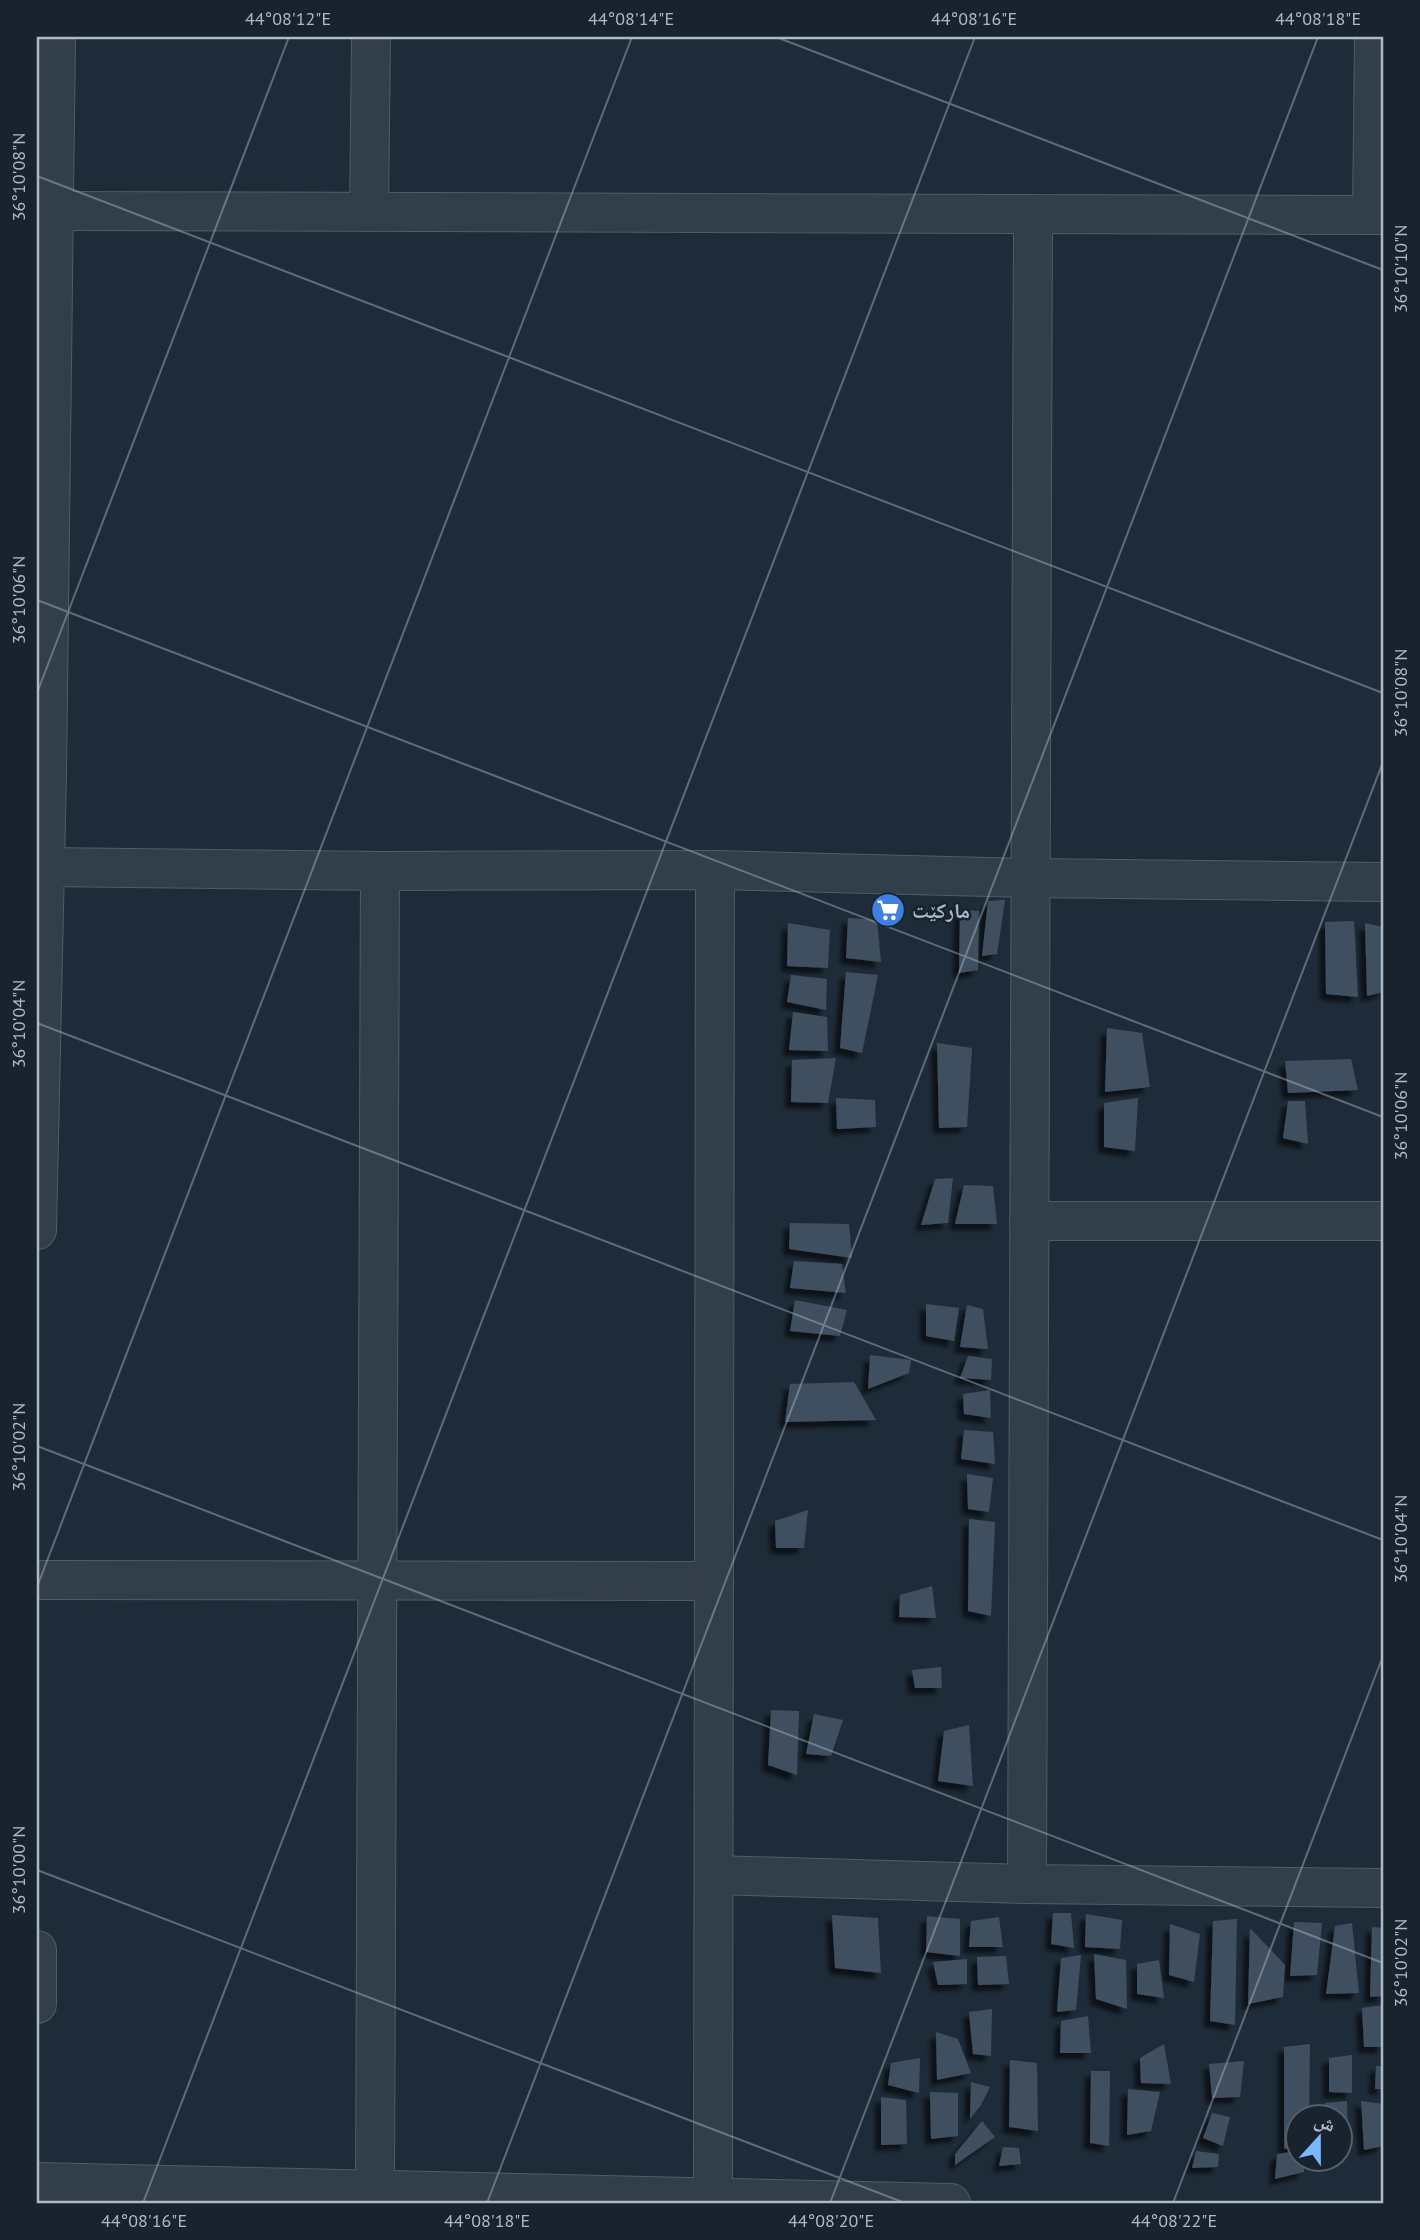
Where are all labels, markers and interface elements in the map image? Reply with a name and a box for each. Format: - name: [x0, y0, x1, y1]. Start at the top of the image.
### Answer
- text: 44°08'12"E: [245, 7, 331, 30]
- text: 44°08'14"E: [588, 7, 674, 30]
- text: 44°08'16"E: [931, 7, 1017, 30]
- text: 44°08'18"E: [1275, 7, 1361, 30]
- text: 36°10'08"N: [7, 133, 30, 221]
- text: 36°10'10"N: [1389, 225, 1412, 313]
- text: 36°10'06"N: [7, 556, 30, 644]
- text: 36°10'08"N: [1389, 649, 1412, 737]
- supermarket icon: مارکێت: [869, 891, 907, 929]
- place label: مارکێت: [912, 897, 970, 924]
- text: 36°10'04"N: [7, 980, 30, 1068]
- text: 36°10'06"N: [1389, 1072, 1412, 1160]
- text: 36°10'02"N: [7, 1403, 30, 1491]
- text: 36°10'04"N: [1389, 1495, 1412, 1583]
- text: 36°10'00"N: [7, 1826, 30, 1914]
- text: 36°10'02"N: [1389, 1919, 1412, 2007]
- north arrow: [1284, 2104, 1354, 2174]
- text: ش: [1311, 2107, 1339, 2137]
- text: 44°08'16"E: [101, 2209, 187, 2232]
- text: 44°08'18"E: [444, 2209, 530, 2232]
- text: 44°08'20"E: [788, 2209, 874, 2232]
- text: 44°08'22"E: [1131, 2209, 1217, 2232]

